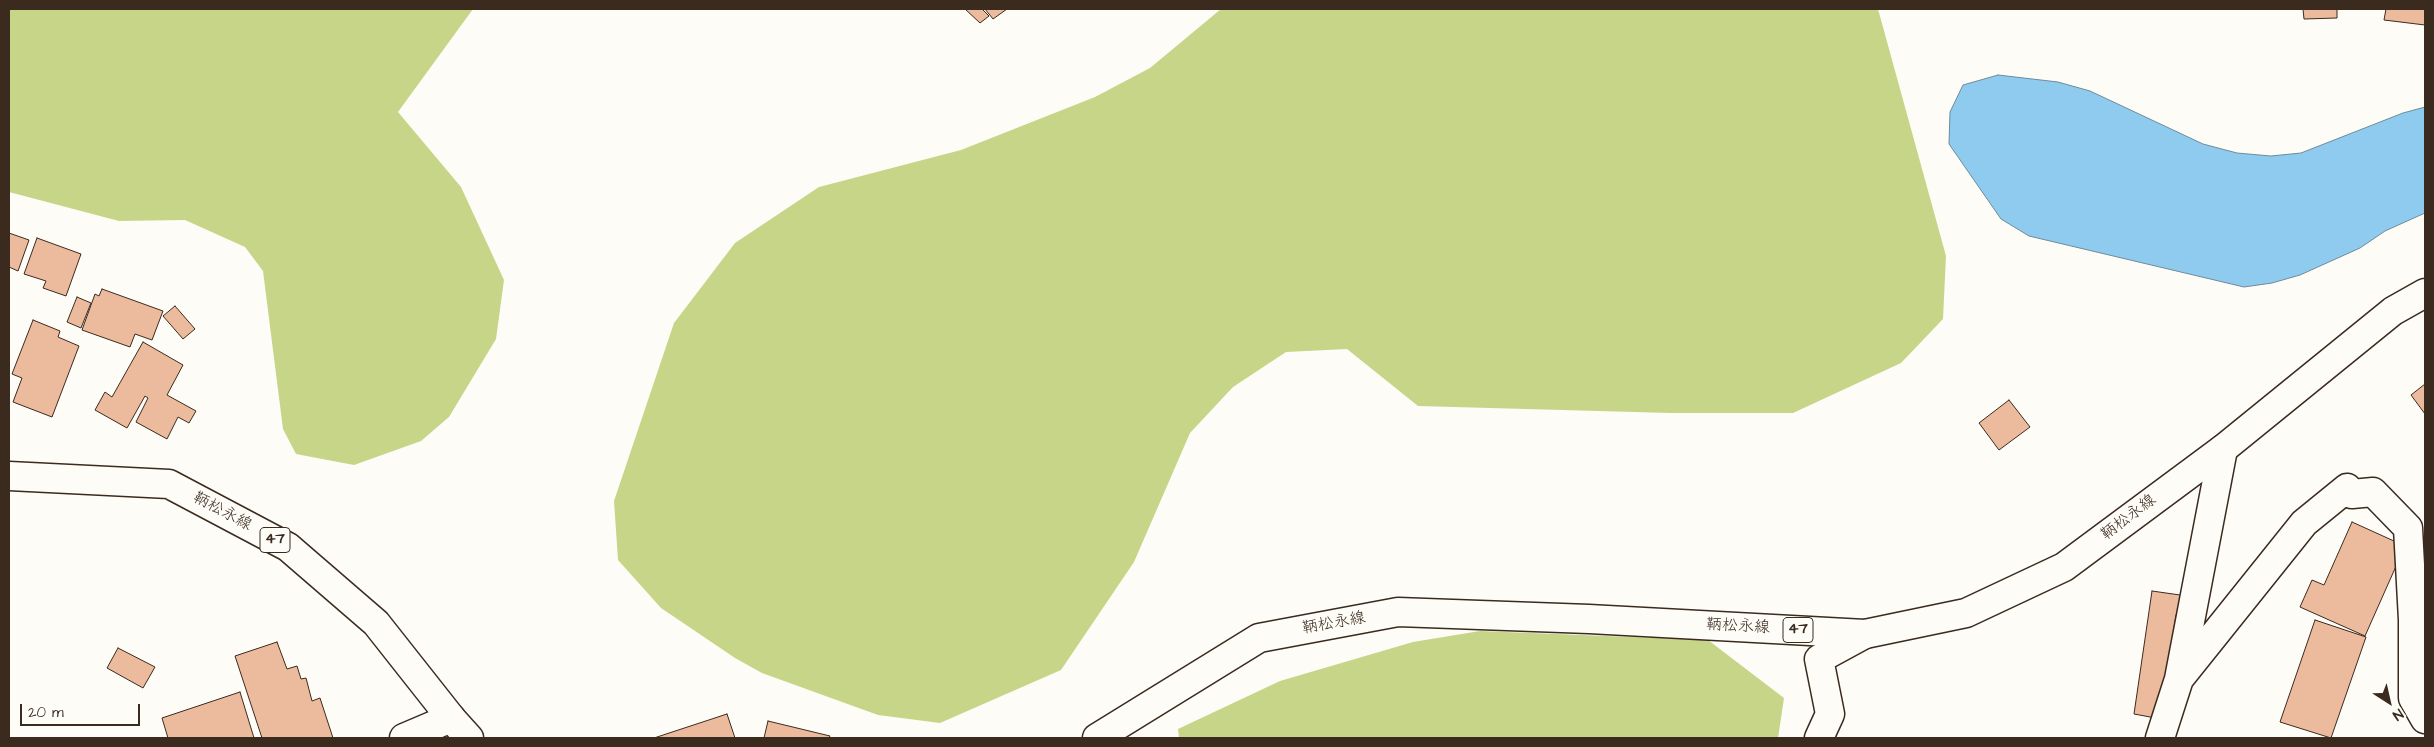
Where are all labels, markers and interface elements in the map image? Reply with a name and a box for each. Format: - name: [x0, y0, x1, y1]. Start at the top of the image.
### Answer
- street label: 鞆松永線: [189, 489, 255, 535]
- street label: 鞆松永線: [2098, 491, 2160, 545]
- road number: 47: [260, 528, 290, 552]
- street label: 鞆松永線: [1301, 609, 1367, 639]
- street label: 鞆松永線: [1706, 616, 1770, 638]
- road number: 47: [1783, 618, 1813, 642]
- north arrow: [2364, 677, 2414, 727]
- scale bar: [22, 694, 142, 726]
- text: 20 m: [28, 702, 64, 723]
- text: N: [2388, 704, 2407, 725]

